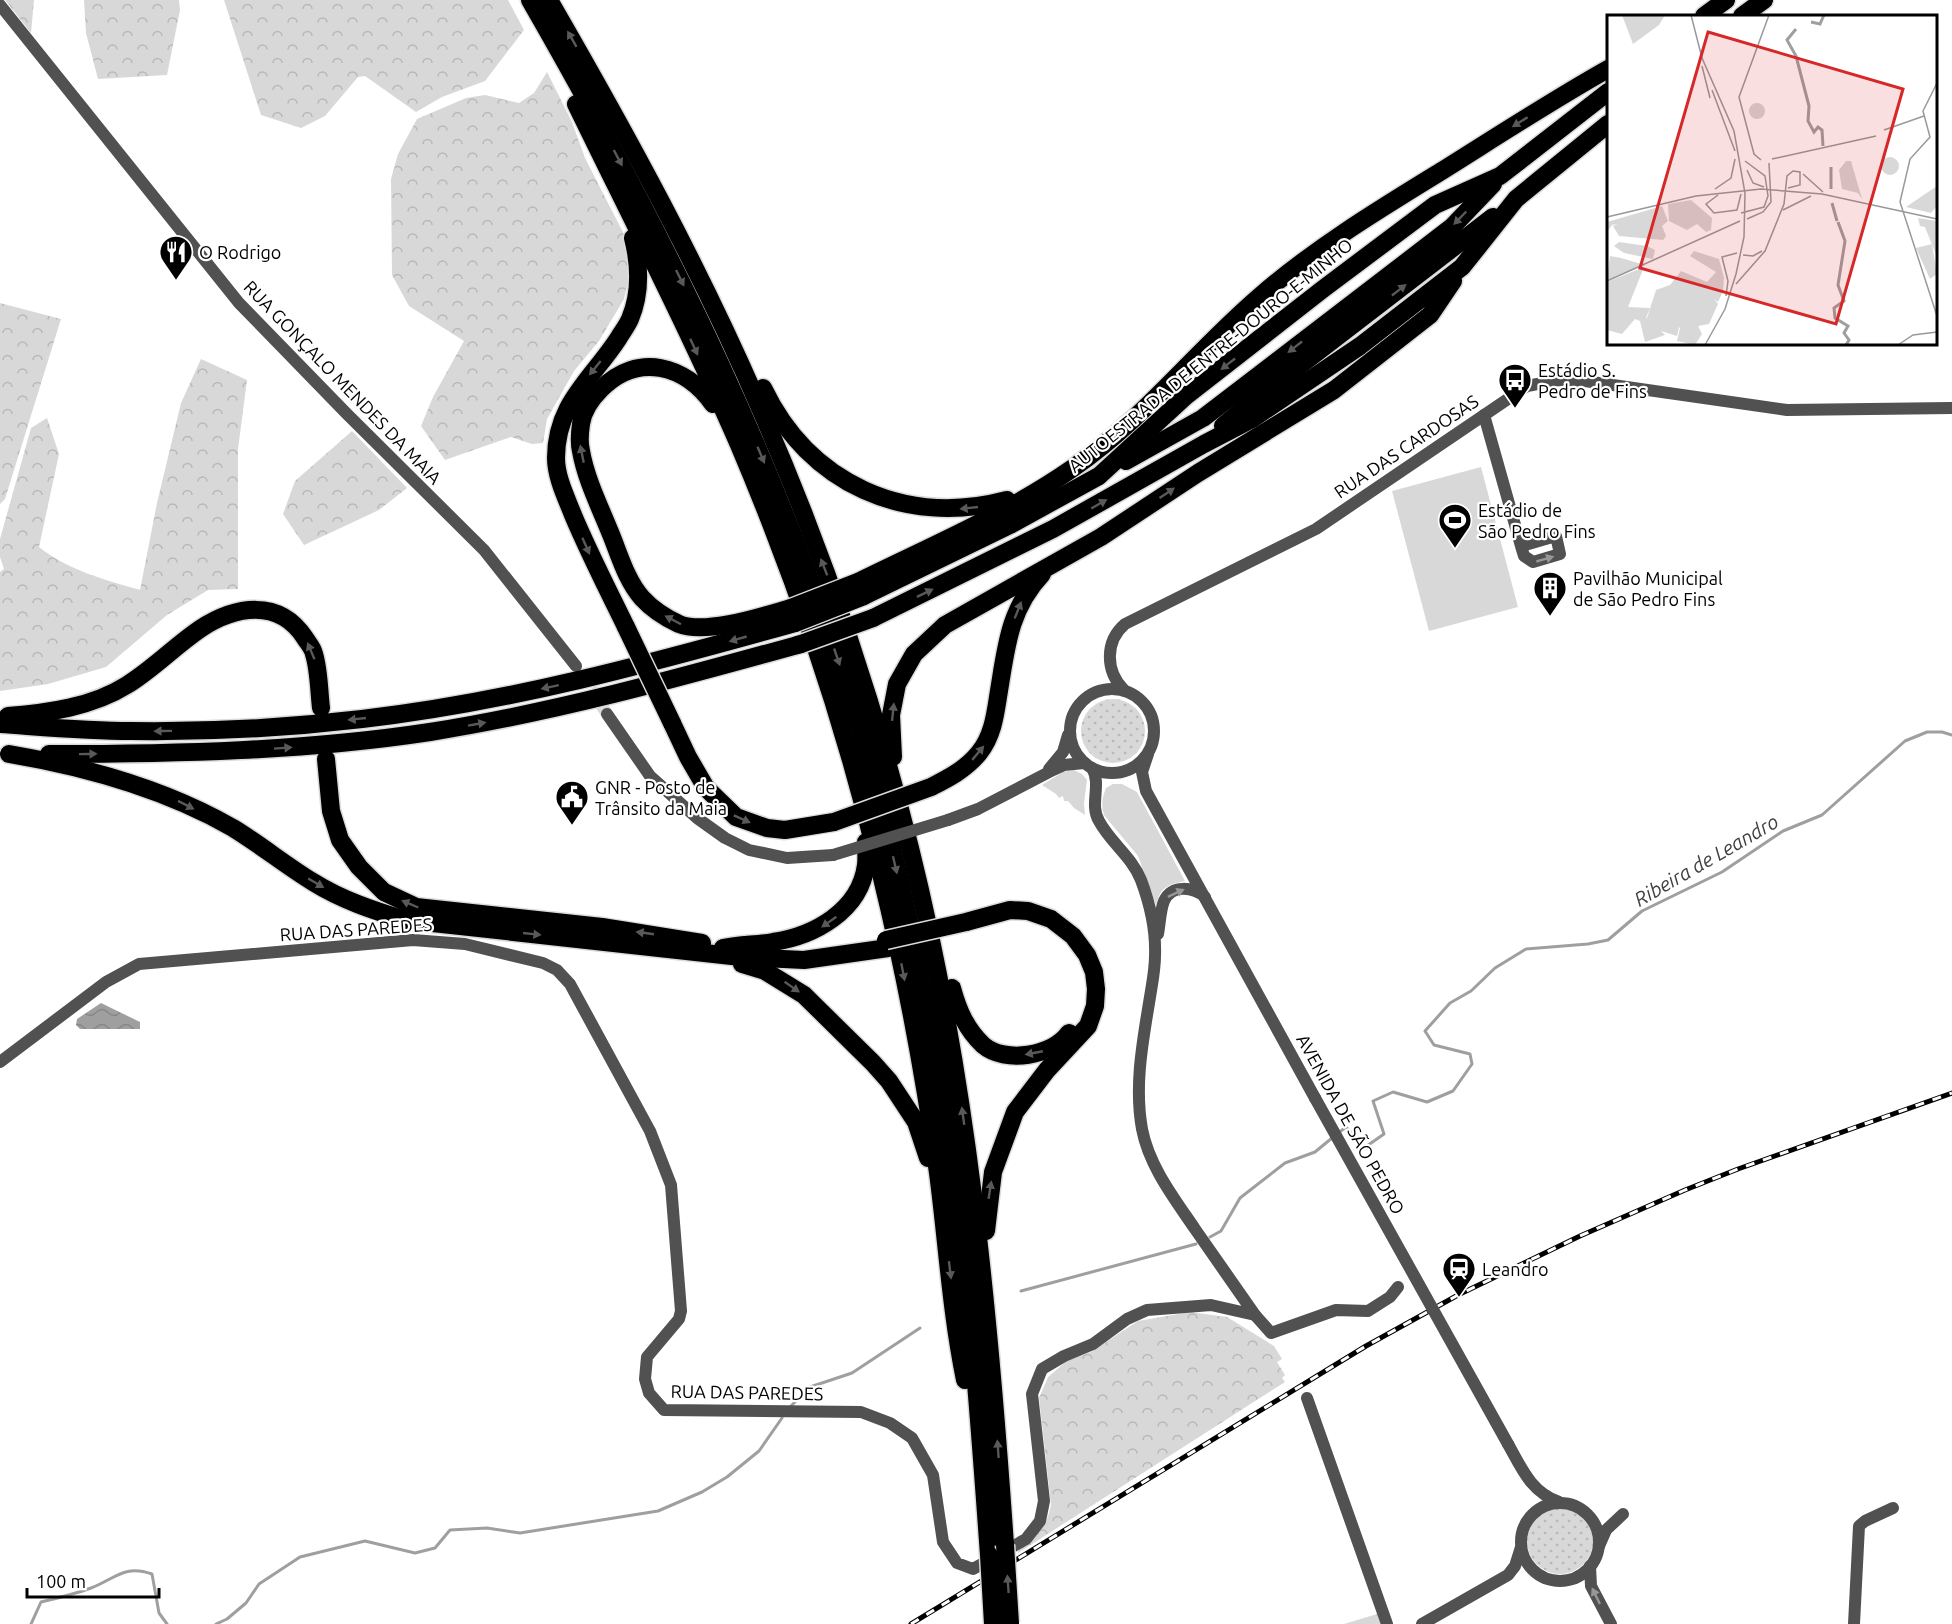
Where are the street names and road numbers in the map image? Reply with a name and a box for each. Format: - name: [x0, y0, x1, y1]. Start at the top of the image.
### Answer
- street label: AUTOESTRADA DE ENTRE-DOURO-E-MINHO: [1064, 234, 1356, 476]
- street label: RUA GONÇALO MENDES DA MAIA: [240, 276, 446, 488]
- street label: RUA DAS CARDOSAS: [1330, 390, 1482, 502]
- street label: RUA DAS PAREDES: [279, 914, 433, 944]
- street label: AVENIDA DE SÃO PEDRO: [1293, 1030, 1410, 1218]
- street label: RUA DAS PAREDES: [671, 1381, 823, 1403]

